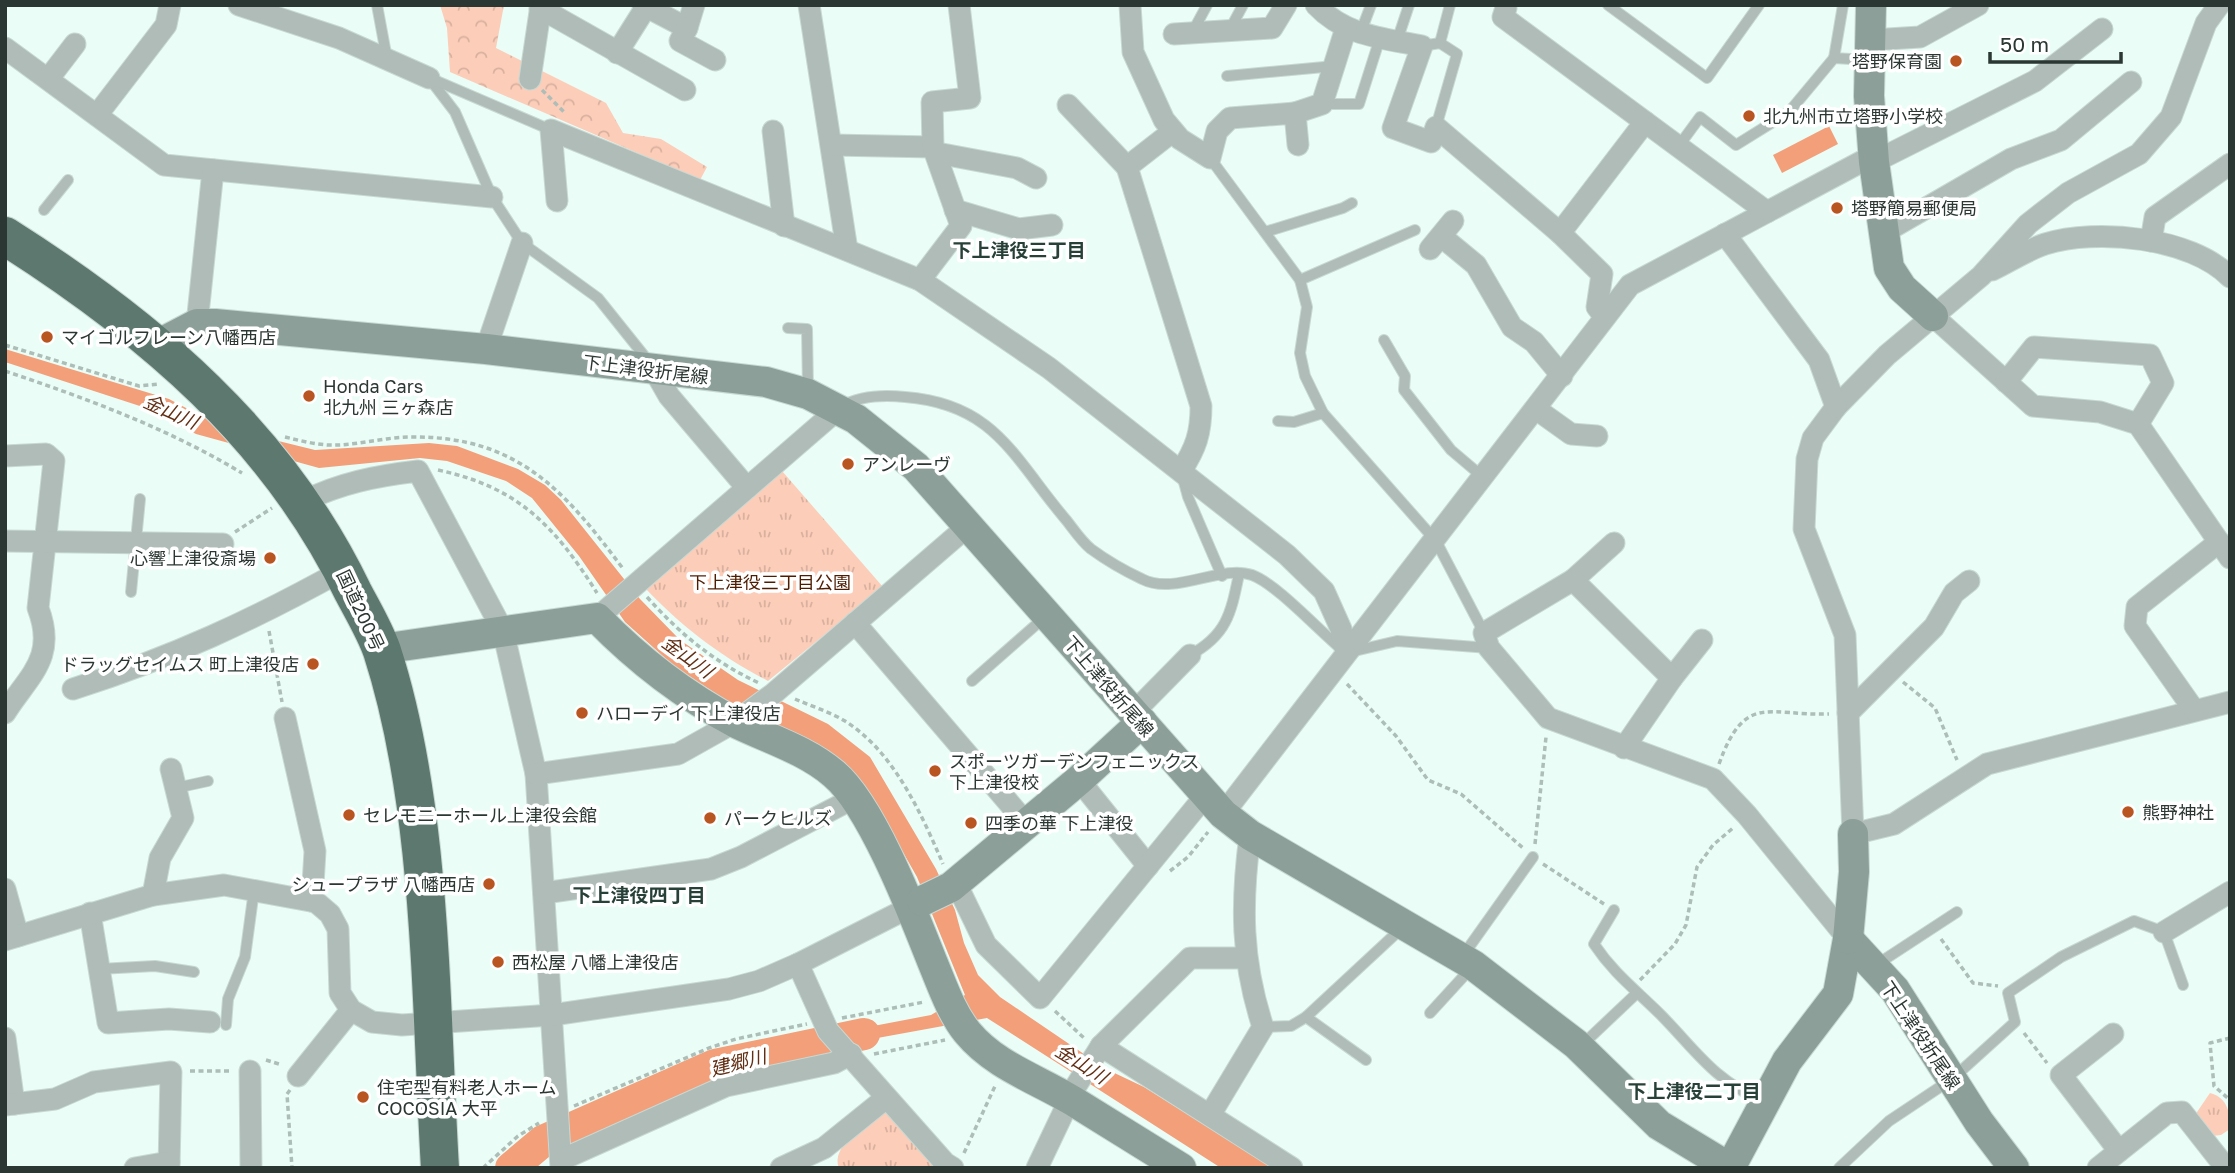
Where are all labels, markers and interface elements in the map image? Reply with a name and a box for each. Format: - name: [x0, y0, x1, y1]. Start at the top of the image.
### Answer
- scale bar: [1990, 21, 2121, 65]
- text: 50 m: [2000, 31, 2049, 57]
- place label: 塔野保育園: [1852, 50, 1942, 72]
- marker: 塔野保育園: [1948, 53, 1964, 69]
- place label: 北九州市立塔野小学校: [1763, 105, 1943, 127]
- marker: 北九州市立塔野小学校: [1741, 108, 1757, 124]
- place label: 塔野簡易郵便局: [1851, 197, 1977, 219]
- marker: 塔野簡易郵便局: [1829, 200, 1845, 216]
- district label: 下上津役三丁目: [952, 238, 1086, 261]
- place label: マイゴルフレーン八幡西店: [61, 326, 276, 348]
- marker: マイゴルフレーン八幡西店: [39, 329, 55, 345]
- street label: 下上津役折尾線: [582, 350, 710, 388]
- place label: Honda Cars 北九州 三ヶ森店: [323, 375, 454, 418]
- marker: Honda Cars 北九州 三ヶ森店: [301, 388, 317, 404]
- water label: 金山川: [140, 389, 204, 434]
- place label: アンレーヴ: [862, 453, 951, 475]
- marker: アンレーヴ: [840, 456, 856, 472]
- place label: 心響上津役斎場: [130, 547, 256, 569]
- marker: 心響上津役斎場: [262, 550, 278, 566]
- street label: 国道200号: [333, 566, 389, 654]
- park label: 下上津役三丁目公園: [689, 571, 851, 593]
- water label: 金山川: [658, 630, 719, 683]
- street label: 下上津役折尾線: [1059, 631, 1159, 741]
- place label: ドラッグセイムス 町上津役店: [61, 653, 299, 675]
- marker: ドラッグセイムス 町上津役店: [305, 656, 321, 672]
- place label: ハローデイ 下上津役店: [596, 702, 781, 724]
- marker: ハローデイ 下上津役店: [574, 705, 590, 721]
- place label: スポーツガーデンフェニックス 下上津役校: [949, 750, 1200, 793]
- marker: スポーツガーデンフェニックス 下上津役校: [927, 763, 943, 779]
- place label: 熊野神社: [2142, 801, 2214, 823]
- place label: セレモニーホール上津役会館: [363, 804, 597, 826]
- marker: 熊野神社: [2120, 804, 2136, 820]
- marker: セレモニーホール上津役会館: [341, 807, 357, 823]
- place label: パークヒルズ: [724, 807, 832, 829]
- marker: パークヒルズ: [702, 810, 718, 826]
- place label: 四季の華 下上津役: [985, 812, 1134, 834]
- marker: 四季の華 下上津役: [963, 815, 979, 831]
- place label: シュープラザ 八幡西店: [292, 873, 475, 895]
- marker: シュープラザ 八幡西店: [481, 876, 497, 892]
- district label: 下上津役四丁目: [572, 883, 706, 906]
- place label: 西松屋 八幡上津役店: [512, 951, 679, 973]
- marker: 西松屋 八幡上津役店: [490, 954, 506, 970]
- street label: 下上津役折尾線: [1877, 977, 1965, 1093]
- water label: 金山川: [1052, 1038, 1114, 1089]
- water label: 建郷川: [708, 1043, 770, 1080]
- place label: 住宅型有料老人ホーム COCOSIA 大平: [377, 1076, 556, 1119]
- district label: 下上津役二丁目: [1627, 1079, 1761, 1102]
- marker: 住宅型有料老人ホーム COCOSIA 大平: [355, 1089, 371, 1105]

